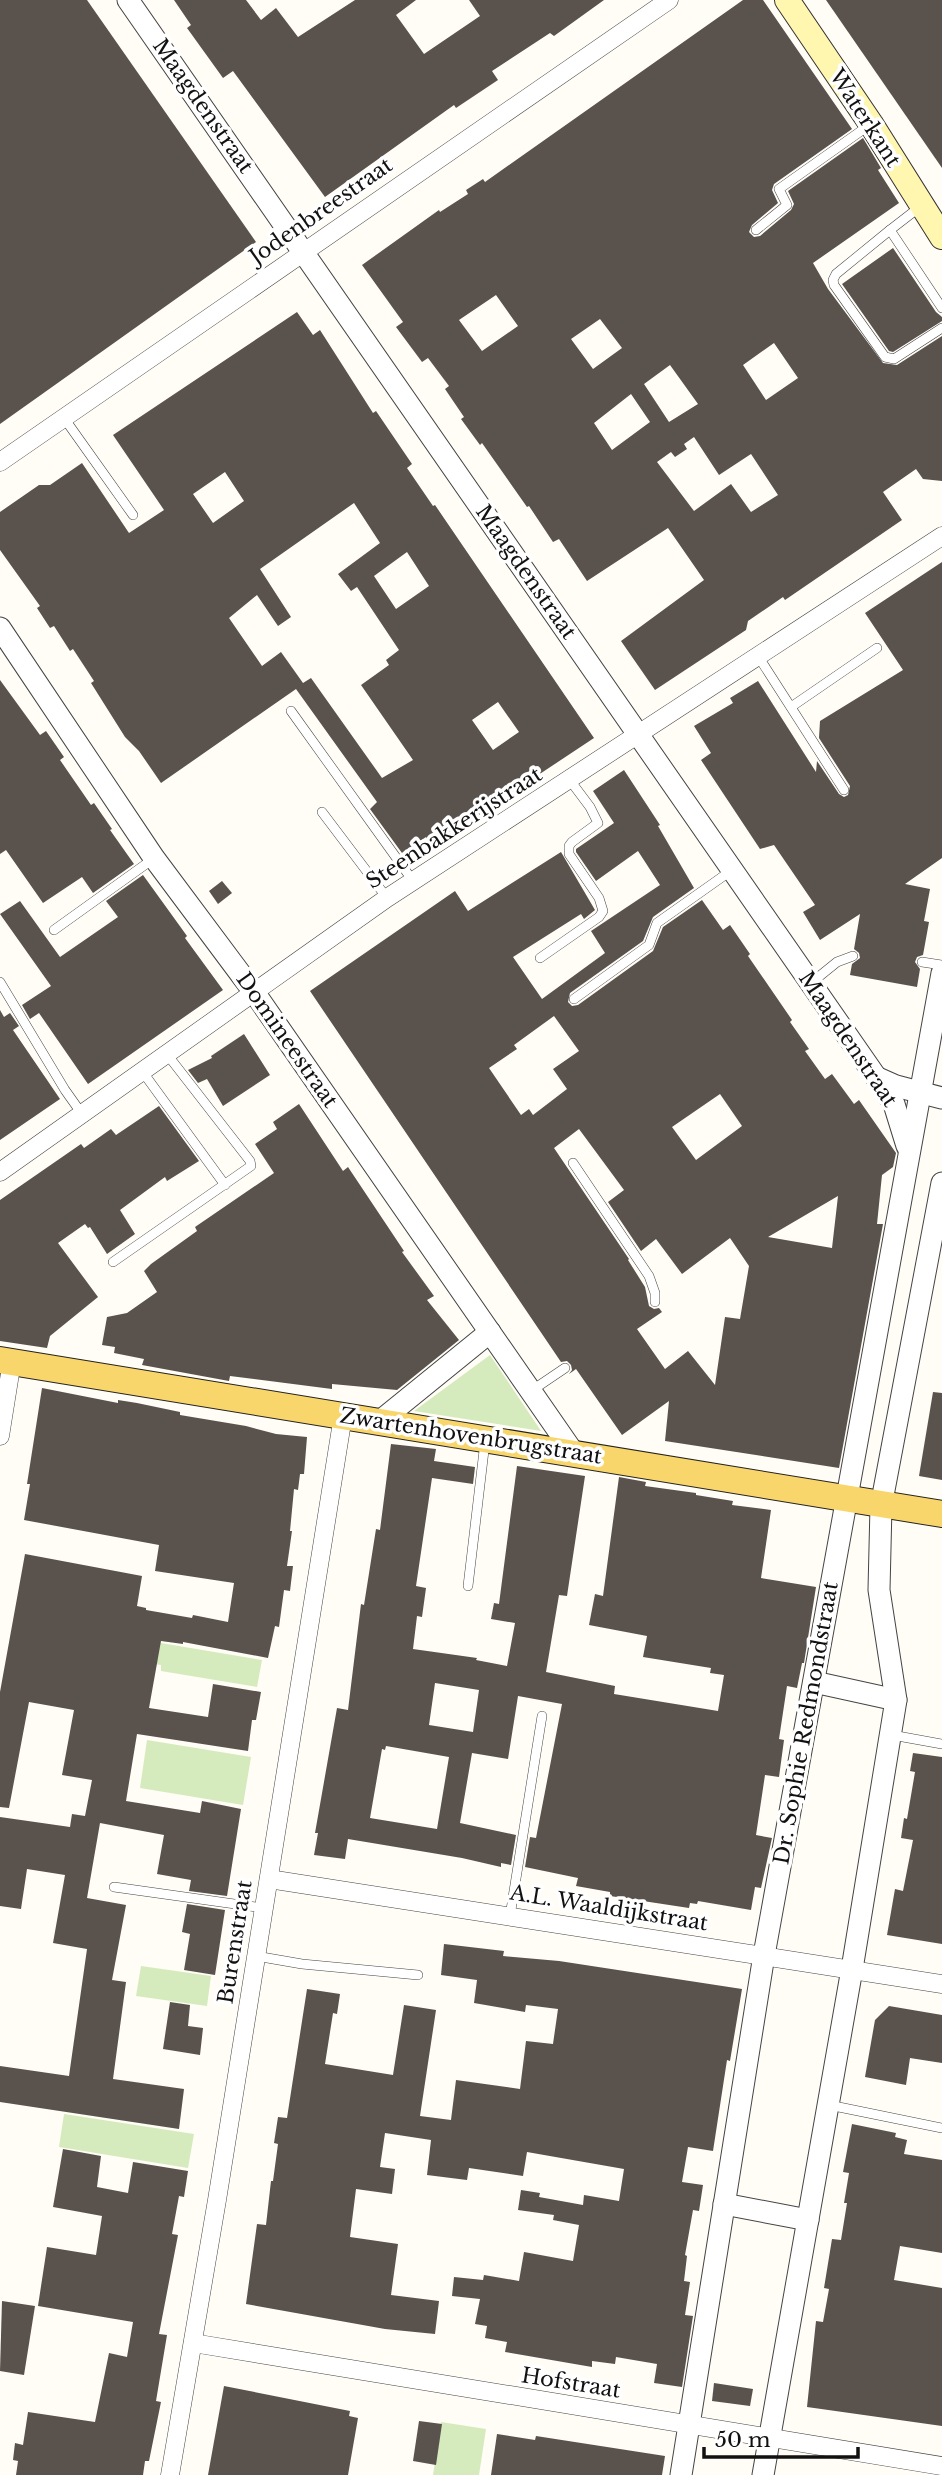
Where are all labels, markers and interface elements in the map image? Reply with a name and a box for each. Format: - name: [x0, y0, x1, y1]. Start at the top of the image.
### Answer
- street label: Maagdenstraat: [147, 34, 259, 178]
- street label: Waterkant: [823, 63, 906, 172]
- street label: Jodenbreestraat: [242, 152, 397, 272]
- street label: Maagdenstraat: [470, 500, 582, 644]
- street label: Steenbakkerijstraat: [361, 761, 547, 895]
- street label: Maagdenstraat: [793, 966, 903, 1112]
- street label: Domineestraat: [231, 967, 343, 1113]
- street label: Zwartenhovenbrugstraat: [338, 1402, 604, 1470]
- street label: Dr. Sophie Redmondstraat: [768, 1579, 844, 1866]
- street label: Burenstraat: [212, 1878, 258, 2006]
- street label: A.L. Waaldijkstraat: [507, 1879, 710, 1936]
- street label: Hofstraat: [520, 2362, 622, 2404]
- scale bar: [704, 2416, 858, 2460]
- text: 50 m: [715, 2427, 771, 2453]

